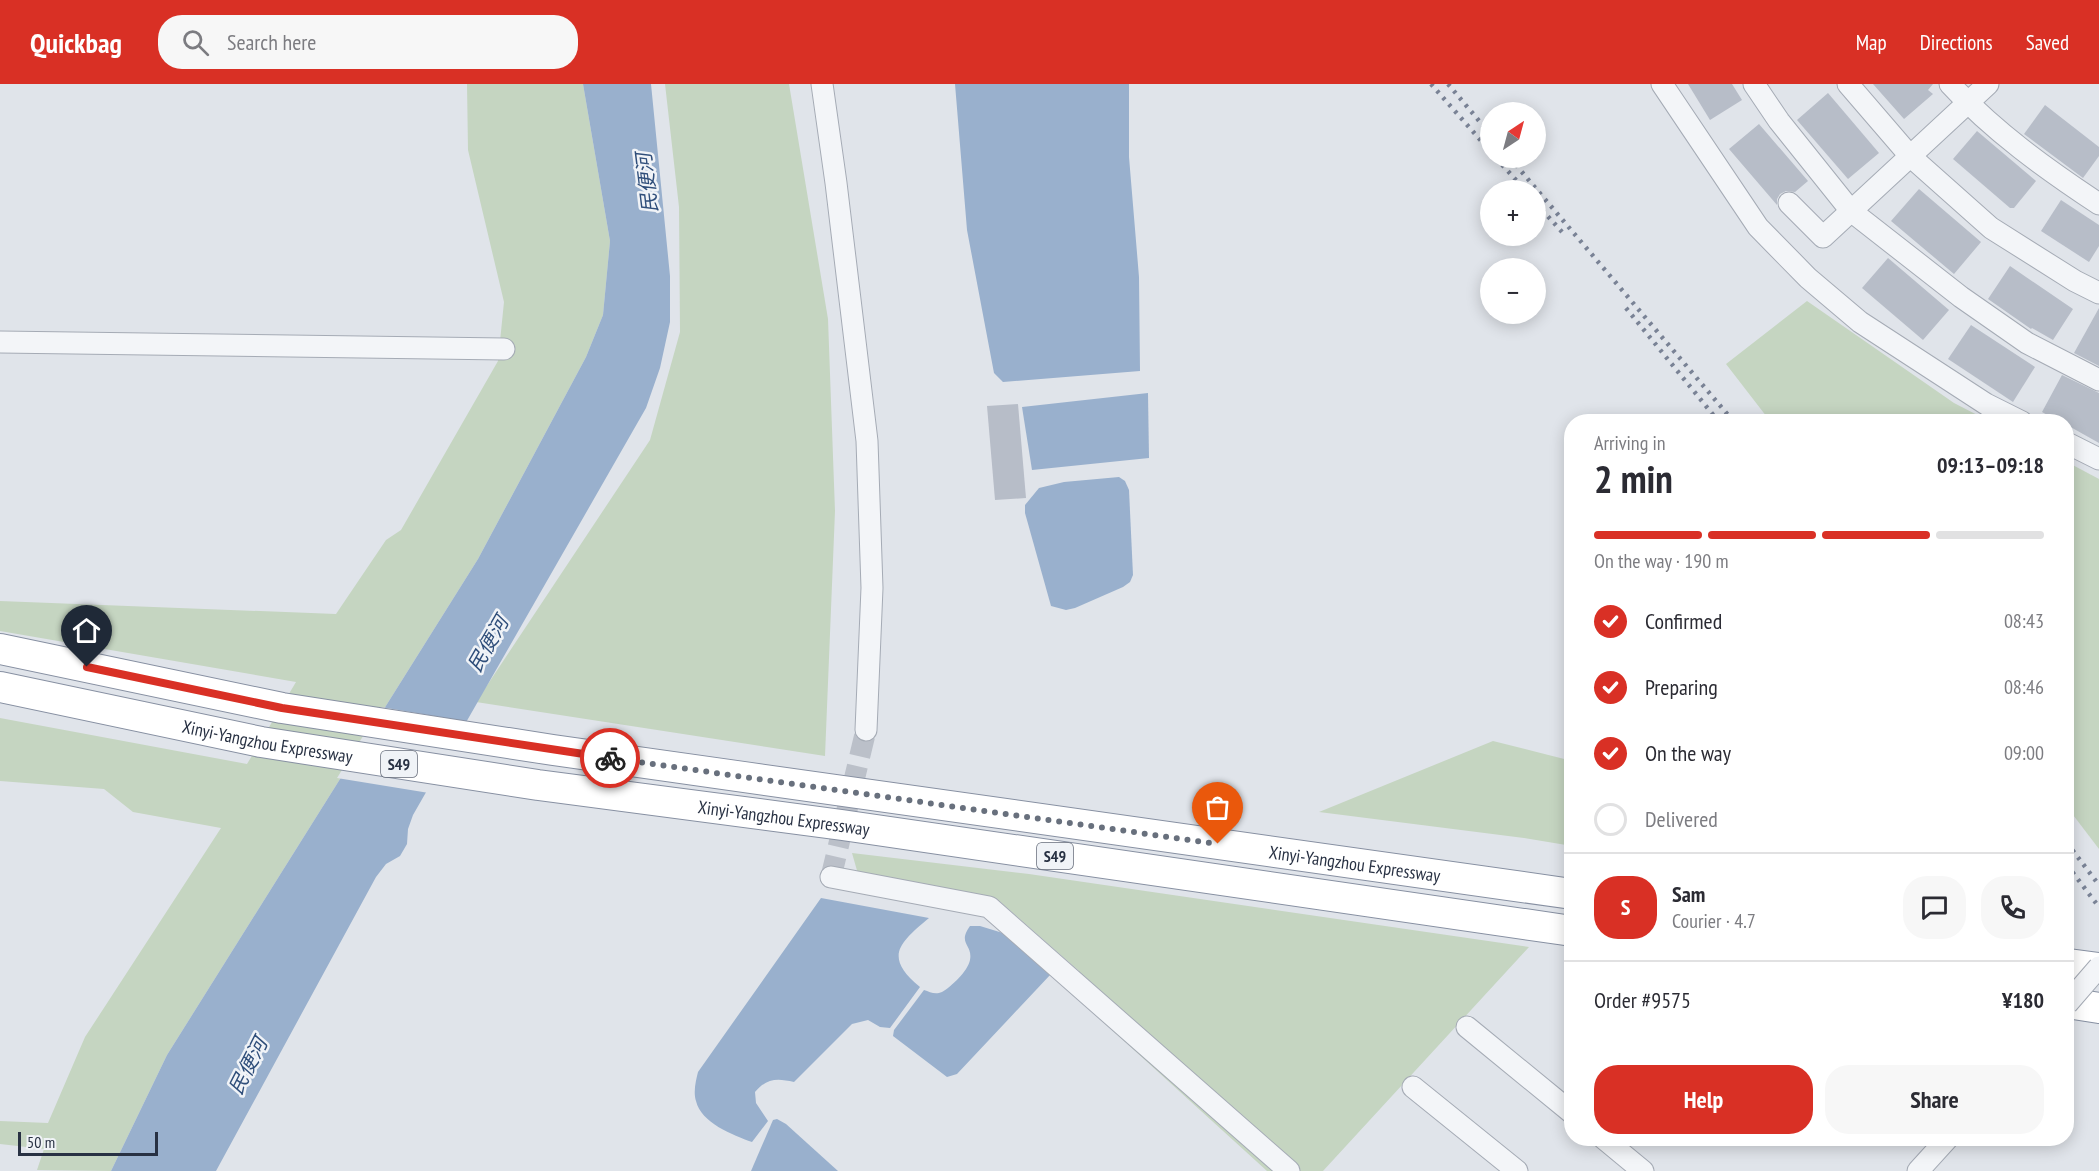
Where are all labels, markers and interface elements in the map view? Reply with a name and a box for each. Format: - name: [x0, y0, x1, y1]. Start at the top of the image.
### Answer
- search box: [158, 15, 578, 69]
- text: Quickbag: [30, 24, 122, 61]
- icon: search: [179, 26, 212, 59]
- text: Search here: [227, 28, 316, 56]
- text: Map: [1856, 29, 1887, 56]
- text: Directions: [1920, 29, 1993, 56]
- text: Saved: [2026, 29, 2069, 56]
- north arrow: [1480, 102, 1546, 168]
- map controls: [1480, 102, 1546, 324]
- water label: 民便河: [630, 148, 664, 214]
- button: +: [1480, 180, 1546, 246]
- button: −: [1480, 258, 1546, 324]
- text: Arriving in: [1594, 430, 1666, 456]
- text: 09:13–09:18: [1937, 451, 2044, 479]
- text: 2 min: [1594, 453, 1673, 504]
- text: On the way · 190 m: [1594, 548, 1729, 574]
- pin: [61, 605, 112, 667]
- icon: check: [1594, 605, 1627, 638]
- text: Confirmed: [1645, 607, 1722, 635]
- water label: 民便河: [462, 608, 516, 676]
- text: 08:43: [2004, 608, 2044, 634]
- icon: home: [70, 614, 103, 647]
- icon: check: [1594, 671, 1627, 704]
- text: Preparing: [1645, 673, 1718, 701]
- text: 08:46: [2004, 674, 2044, 700]
- street label: Xinyi-Yangzhou Expressway: [180, 714, 354, 768]
- courier: [580, 728, 640, 788]
- icon: check: [1594, 737, 1627, 770]
- text: On the way: [1645, 739, 1731, 767]
- text: 09:00: [2004, 740, 2044, 766]
- icon: bike: [594, 742, 627, 775]
- road number: S49: [381, 751, 417, 777]
- pin: [1192, 782, 1243, 844]
- icon: bag: [1201, 791, 1234, 824]
- street label: Xinyi-Yangzhou Expressway: [697, 795, 871, 840]
- text: Delivered: [1645, 805, 1718, 833]
- street label: Xinyi-Yangzhou Expressway: [1268, 840, 1442, 887]
- road number: S49: [1037, 843, 1073, 869]
- button: chat: [1903, 876, 1966, 939]
- button: phone: [1981, 876, 2044, 939]
- text: Sam: [1672, 880, 1705, 908]
- text: S: [1621, 893, 1630, 921]
- text: Courier · 4.7: [1672, 908, 1756, 934]
- text: Order #9575: [1594, 986, 1691, 1014]
- text: ¥180: [2002, 986, 2044, 1014]
- water label: 民便河: [223, 1030, 275, 1099]
- button: Help: [1594, 1065, 1813, 1134]
- button: Share: [1825, 1065, 2044, 1134]
- scale bar: [18, 1129, 158, 1156]
- text: 50 m: [27, 1132, 55, 1152]

